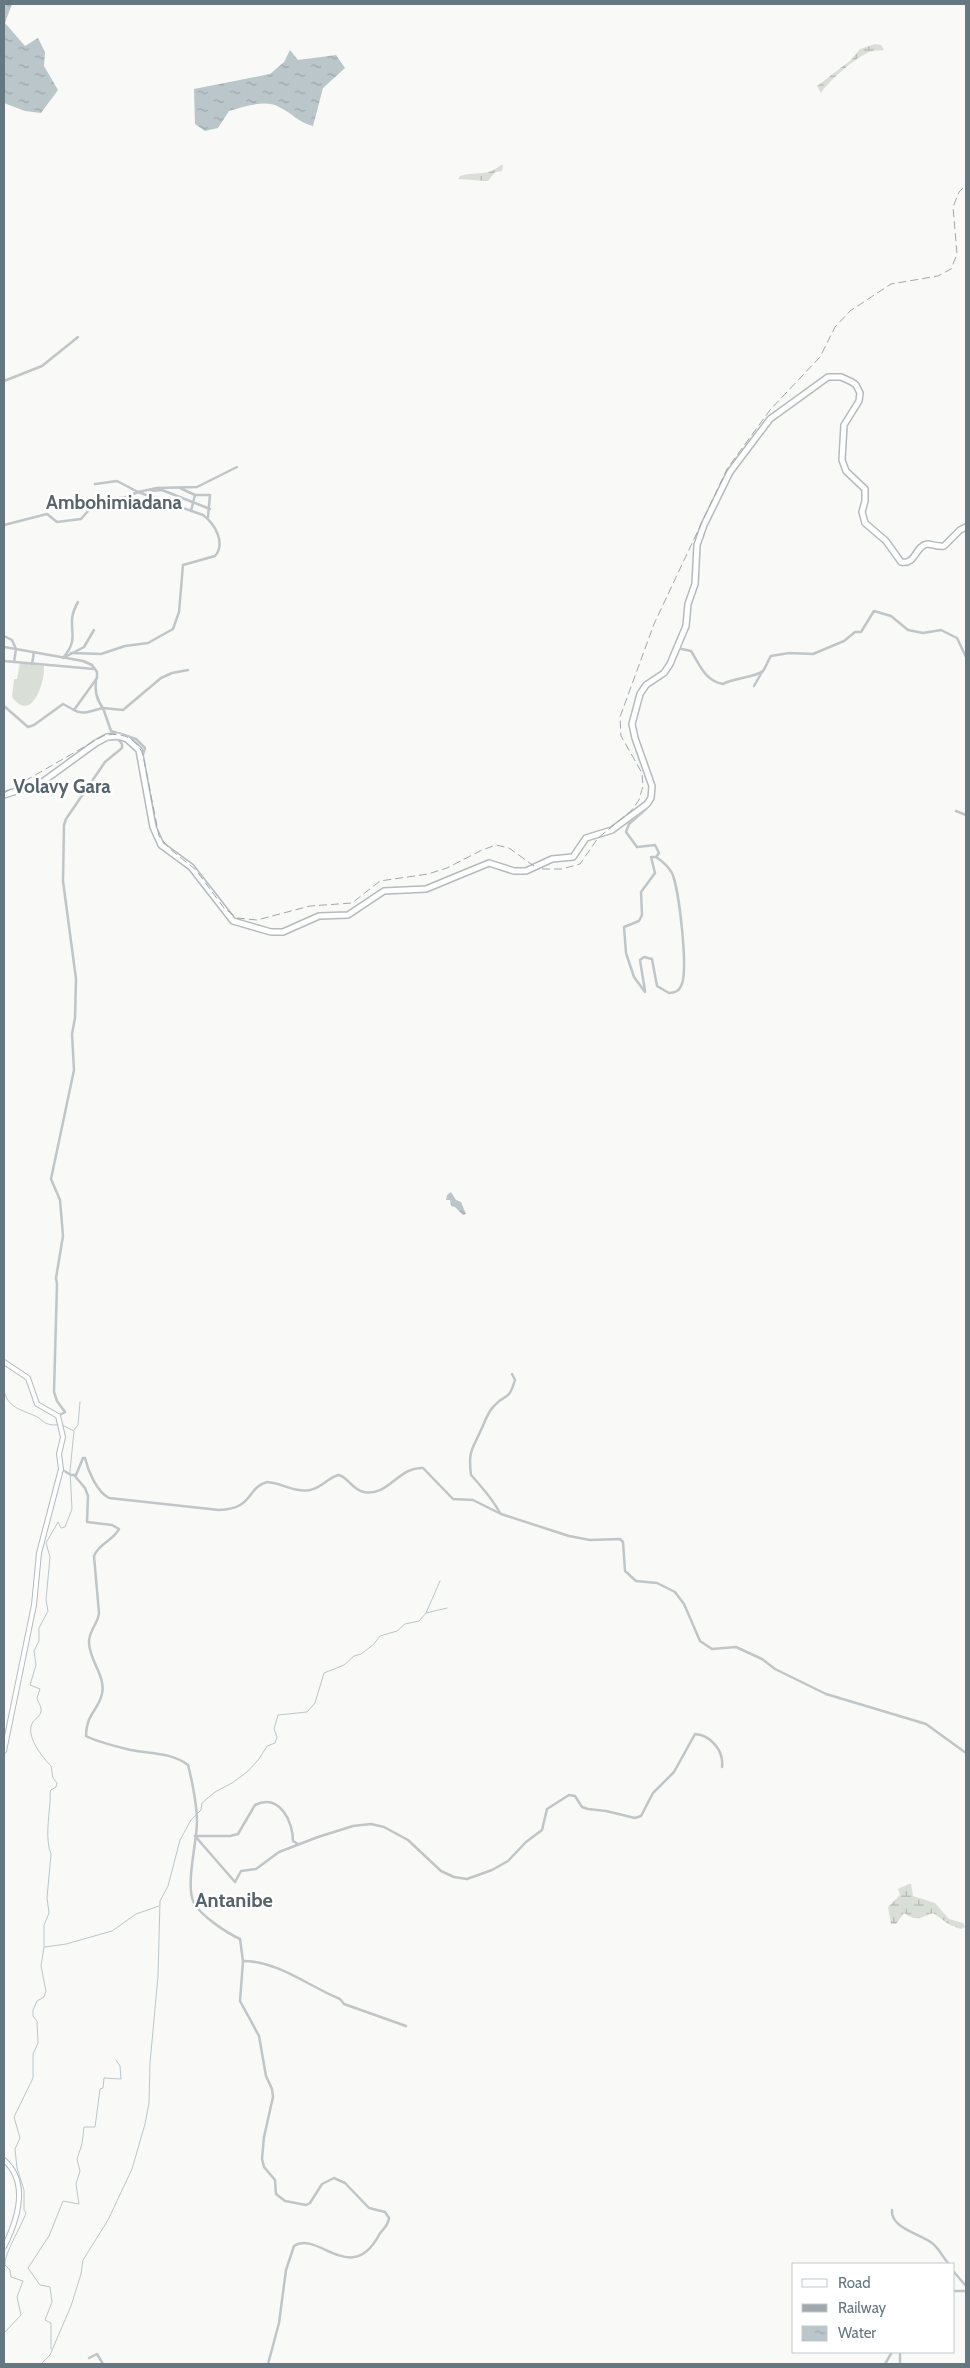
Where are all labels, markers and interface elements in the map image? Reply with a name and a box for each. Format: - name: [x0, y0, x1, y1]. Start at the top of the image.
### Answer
- district label: Ambohimiadana: [46, 491, 182, 514]
- district label: Volavy Gara: [13, 775, 111, 798]
- district label: Antanibe: [195, 1888, 273, 1912]
- legend: [792, 2263, 955, 2353]
- text: Road: [838, 2274, 871, 2292]
- text: Railway: [838, 2299, 887, 2317]
- text: Water: [838, 2324, 876, 2342]

